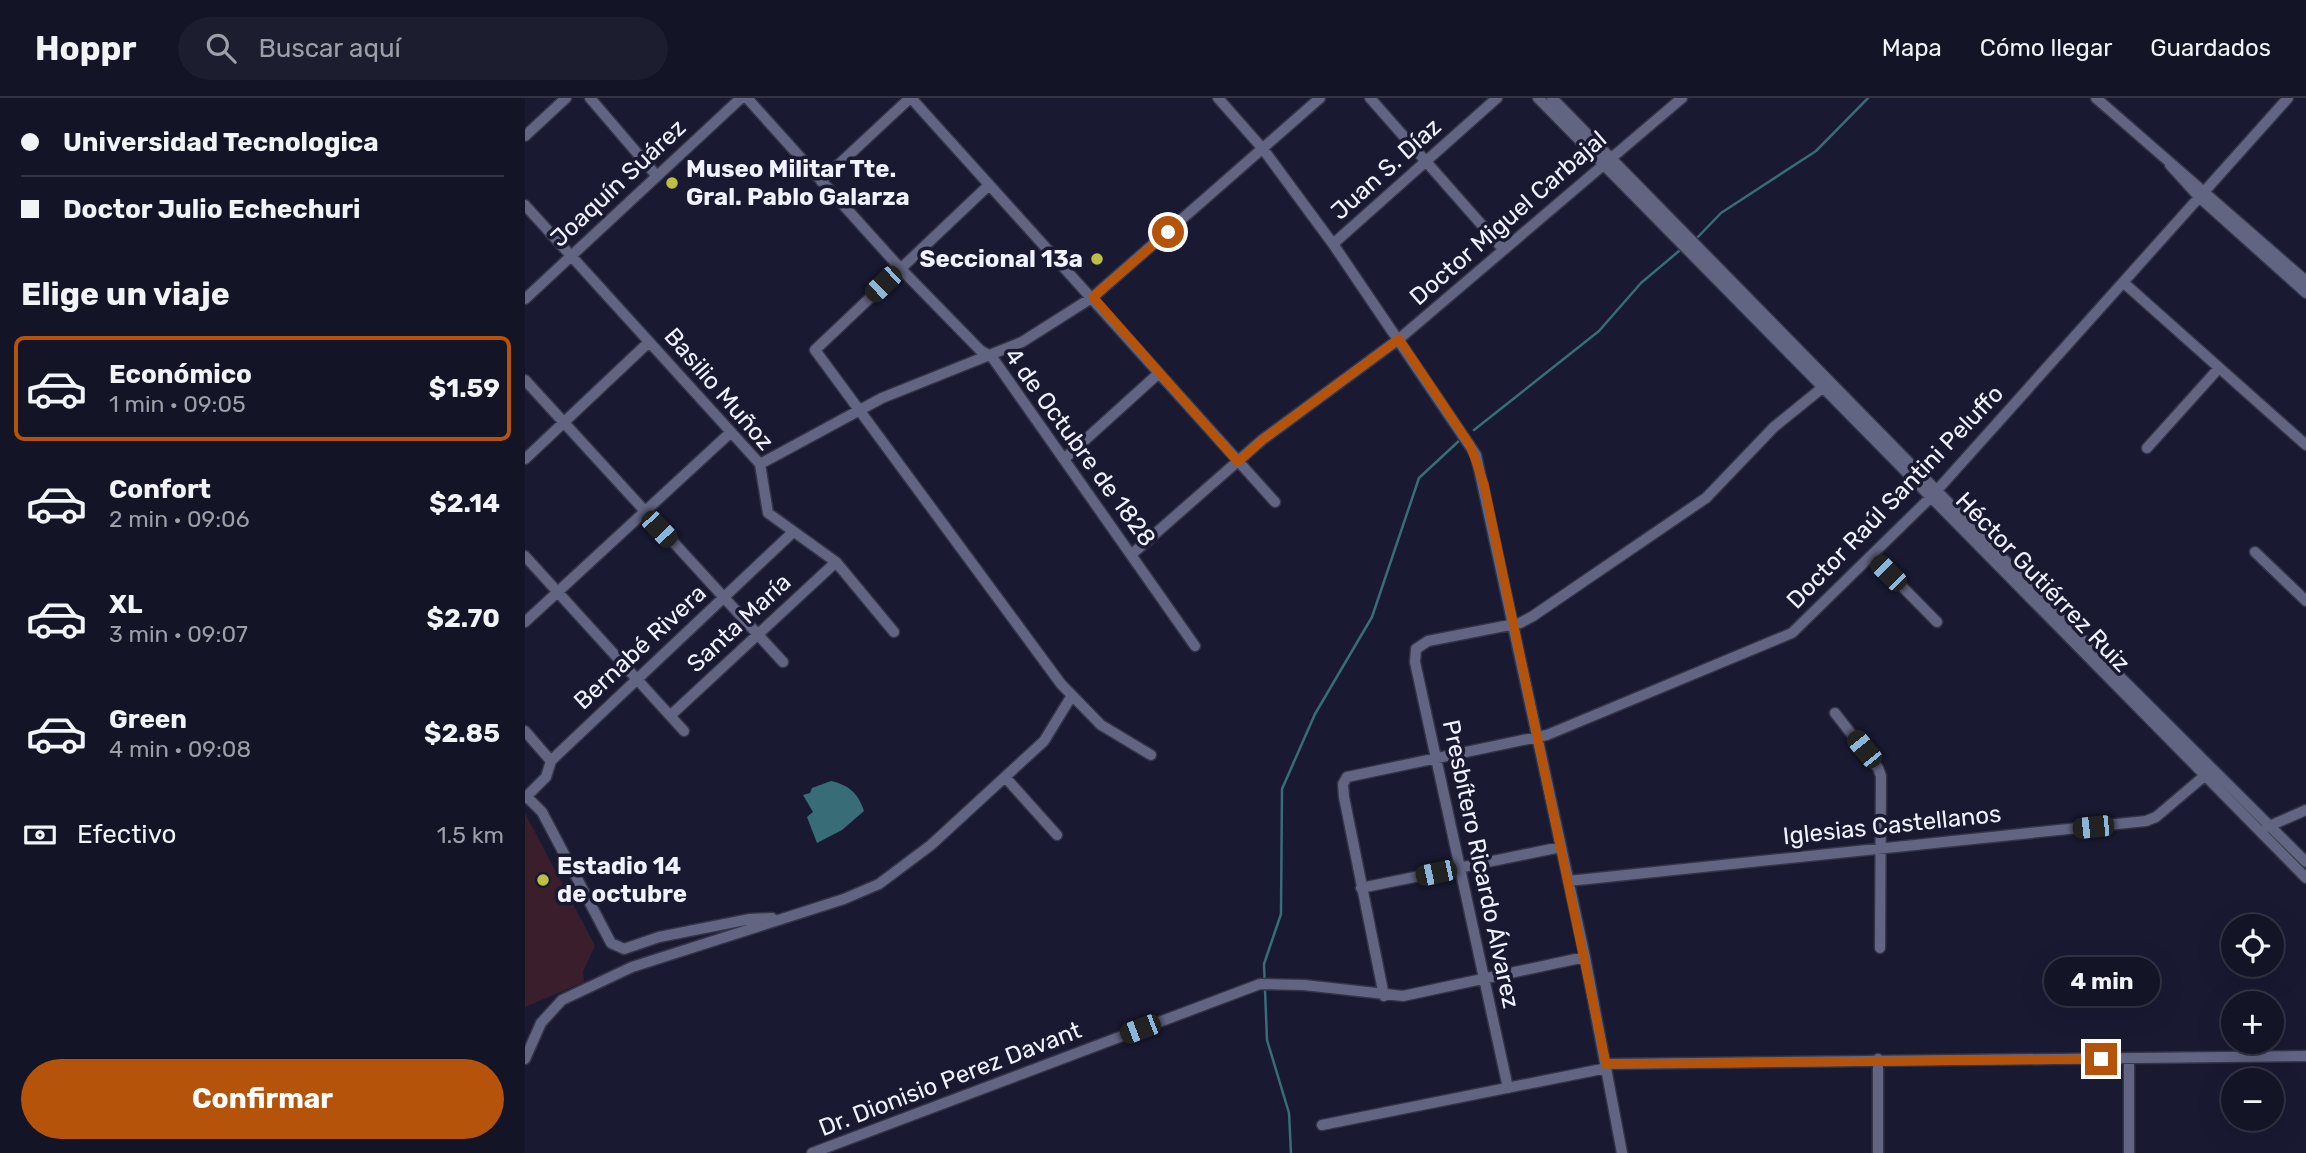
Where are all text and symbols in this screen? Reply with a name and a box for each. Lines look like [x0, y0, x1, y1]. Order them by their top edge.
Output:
search box [178, 17, 668, 80]
text: Hoppr [35, 29, 136, 68]
icon: search [202, 29, 240, 67]
text: Buscar aquí [258, 33, 401, 64]
text: Mapa [1882, 34, 1942, 62]
text: Cómo llegar [1980, 34, 2112, 62]
text: Guardados [2150, 34, 2271, 62]
street label: Juan S. Díaz [1325, 112, 1447, 226]
street label: Joaquín Suárez [545, 113, 691, 253]
street label: Doctor Miguel Carbajal [1404, 125, 1612, 311]
text: Universidad Tecnologica [63, 127, 379, 158]
place label: Museo Militar Tte. Gral. Pablo Galarza [686, 155, 910, 211]
marker: Museo Militar Tte. Gral. Pablo Galarza [664, 175, 680, 191]
text: Doctor Julio Echechuri [63, 194, 360, 225]
route start [1152, 216, 1184, 248]
place label: Seccional 13a [920, 245, 1083, 273]
marker: Seccional 13a [1089, 251, 1105, 267]
car [861, 262, 906, 306]
text: Elige un viaje [21, 275, 230, 313]
street label: Basilio Muñoz [658, 322, 780, 456]
street label: 4 de Octubre de 1828 [999, 342, 1161, 552]
icon: car [25, 357, 88, 420]
text: Económico [109, 359, 252, 390]
text: $1.59 [429, 373, 500, 404]
street label: Doctor Raúl Santini Peluffo [1781, 380, 2009, 614]
text: 1 min · 09:05 [109, 390, 246, 418]
icon: car [25, 472, 88, 535]
text: Confort [109, 474, 211, 505]
street label: Héctor Gutiérrez Ruiz [1950, 486, 2136, 678]
text: $2.14 [429, 488, 500, 519]
text: 2 min · 09:06 [109, 505, 250, 533]
car [637, 506, 682, 552]
car [1866, 551, 1911, 595]
street label: Santa María [681, 568, 797, 678]
street label: Bernabé Rivera [568, 579, 712, 715]
icon: car [25, 587, 88, 650]
text: XL [109, 589, 142, 620]
text: $2.70 [427, 603, 500, 634]
text: 3 min · 09:07 [109, 620, 248, 648]
icon: car [25, 702, 88, 765]
text: Green [109, 704, 187, 735]
street label: Presbítero Ricardo Álvarez [1437, 717, 1525, 1011]
text: $2.85 [424, 718, 500, 749]
car [1843, 726, 1886, 772]
text: 4 min · 09:08 [109, 735, 251, 763]
street label: Iglesias Castellanos [1781, 800, 2003, 850]
car [2072, 814, 2115, 840]
icon: cash [21, 816, 59, 854]
text: Efectivo [77, 819, 176, 850]
text: 1.5 km [437, 821, 504, 849]
place label: Estadio 14 de octubre [557, 852, 687, 908]
car [1414, 858, 1459, 888]
marker: Estadio 14 de octubre [535, 872, 551, 888]
map controls [2221, 914, 2284, 1131]
button: locate [2221, 914, 2284, 977]
callout: 4 min [2043, 958, 2159, 1006]
text: 4 min [2070, 967, 2134, 995]
button: + [2221, 991, 2284, 1054]
car [1117, 1012, 1164, 1046]
street label: Dr. Dionisio Perez Davant [815, 1016, 1085, 1142]
route end [2085, 1043, 2117, 1075]
button: Confirmar [21, 1059, 504, 1139]
button: − [2221, 1068, 2284, 1131]

